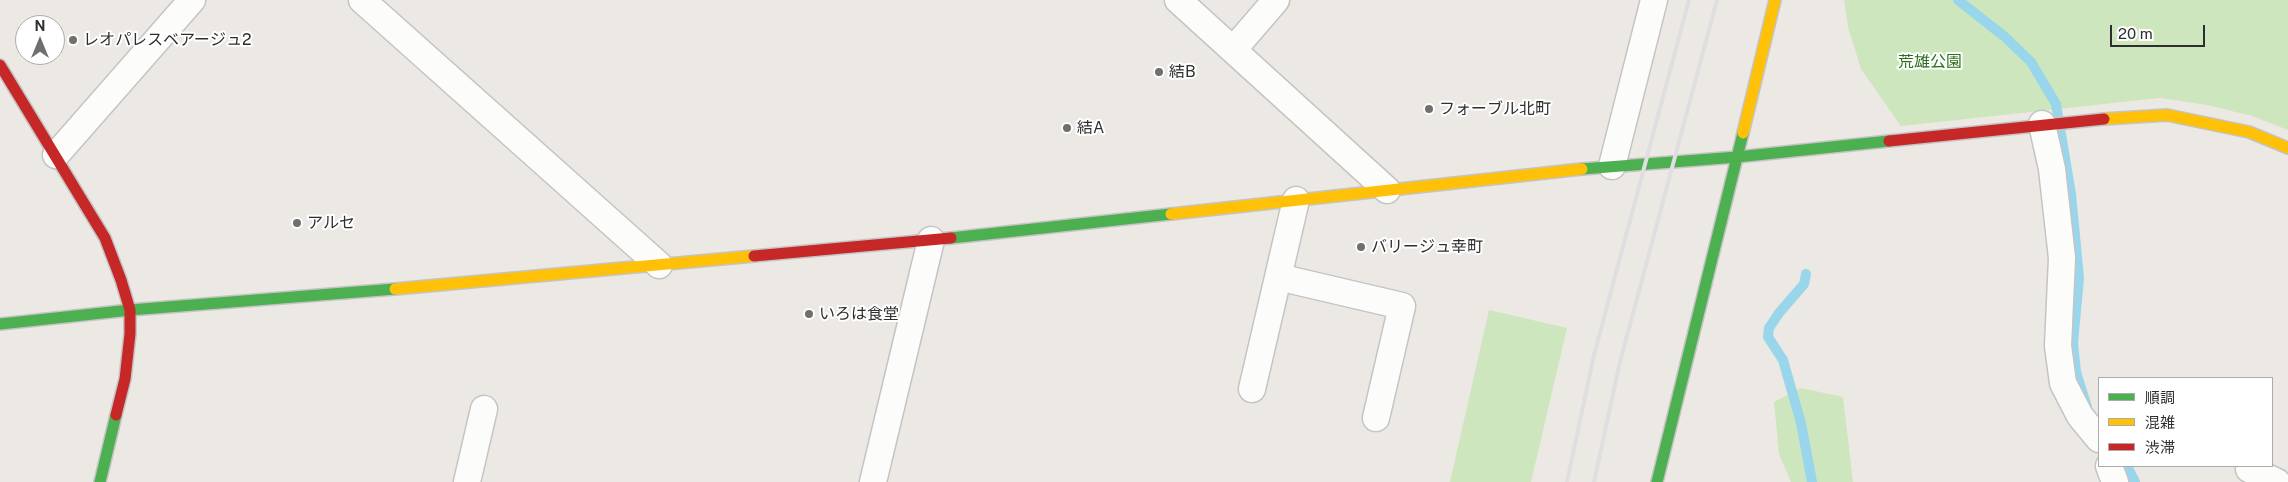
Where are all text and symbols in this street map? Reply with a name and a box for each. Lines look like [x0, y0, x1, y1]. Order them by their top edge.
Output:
north arrow [15, 15, 65, 65]
scale bar [2113, 15, 2208, 47]
text: N [35, 18, 45, 34]
text: 20 m [2118, 25, 2153, 42]
place label: レオパレスベアージュ2 [83, 30, 252, 50]
marker: レオパレスベアージュ2 [67, 34, 79, 46]
park label: 荒雄公園 [1898, 52, 1962, 72]
place label: 結B [1169, 62, 1196, 82]
marker: 結B [1153, 66, 1165, 78]
place label: フォーブル北町 [1439, 99, 1551, 119]
marker: フォーブル北町 [1423, 103, 1435, 115]
place label: 結A [1077, 118, 1104, 138]
marker: 結A [1061, 122, 1073, 134]
place label: アルセ [307, 213, 355, 233]
marker: アルセ [291, 217, 303, 229]
place label: バリージュ幸町 [1371, 237, 1483, 257]
marker: バリージュ幸町 [1355, 241, 1367, 253]
place label: いろは食堂 [819, 304, 899, 324]
marker: いろは食堂 [803, 308, 815, 320]
legend [2098, 377, 2273, 467]
text: 順調 [2145, 389, 2175, 406]
text: 混雑 [2145, 414, 2175, 431]
text: 渋滞 [2145, 439, 2175, 456]

